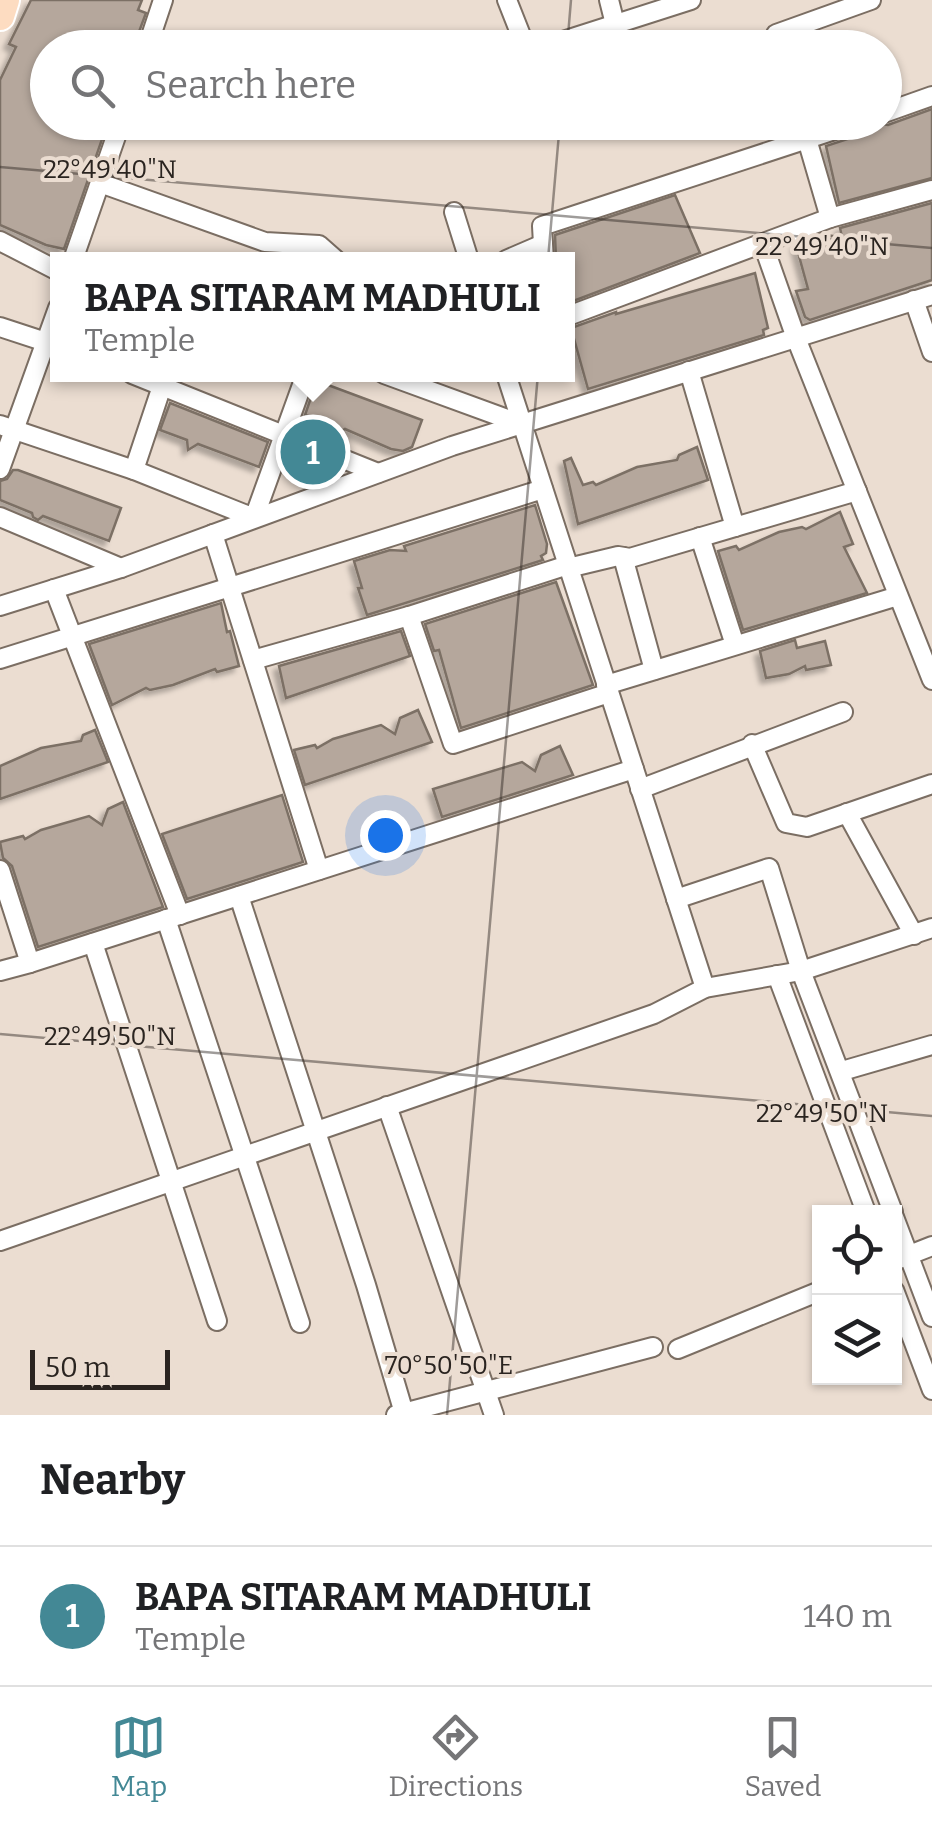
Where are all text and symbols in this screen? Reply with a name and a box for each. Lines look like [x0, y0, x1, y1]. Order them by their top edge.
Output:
search box [30, 30, 902, 140]
icon: search [65, 58, 120, 113]
text: Search here [145, 62, 356, 108]
text: 22°49'40"N [43, 155, 177, 185]
text: 22°49'40"N [755, 232, 889, 262]
popup [50, 252, 575, 382]
text: BAPA SITARAM MADHULI [84, 275, 541, 321]
text: Temple [84, 321, 195, 359]
pin: 1 [280, 414, 346, 490]
your location [360, 810, 411, 861]
text: 22°49'50"N [44, 1022, 176, 1052]
text: 22°49'50"N [756, 1099, 888, 1129]
map controls [812, 1205, 902, 1385]
button: locate [812, 1205, 902, 1295]
button: layers [812, 1295, 902, 1385]
scale bar [30, 1345, 170, 1390]
text: 50 m [45, 1351, 110, 1384]
text: 70°50'50"E [385, 1351, 513, 1381]
text: Nearby [40, 1455, 185, 1505]
text: BAPA SITARAM MADHULI [135, 1574, 592, 1620]
text: 1 [66, 1597, 79, 1635]
text: 140 m [803, 1597, 892, 1635]
text: Temple [135, 1620, 246, 1658]
tab: Map [111, 1710, 167, 1803]
tab: Directions [388, 1710, 523, 1803]
tab: Saved [744, 1710, 821, 1803]

